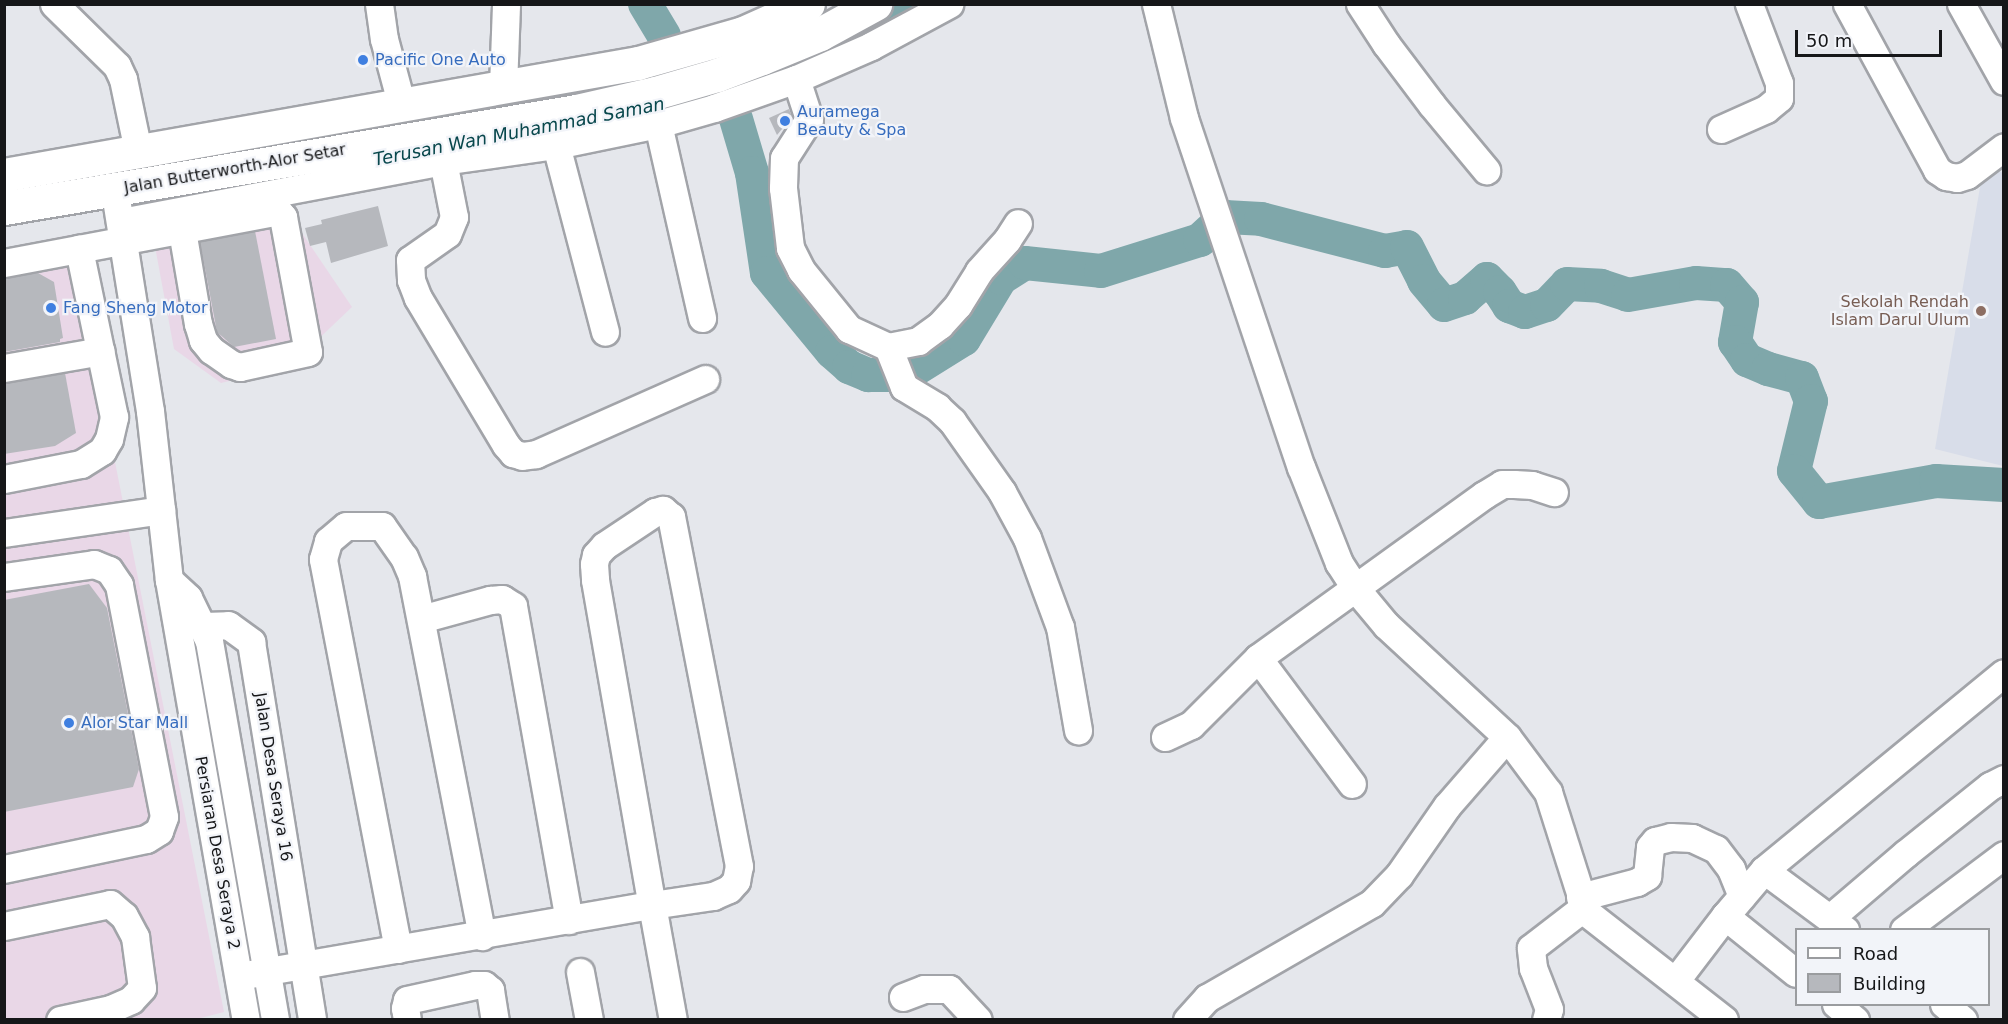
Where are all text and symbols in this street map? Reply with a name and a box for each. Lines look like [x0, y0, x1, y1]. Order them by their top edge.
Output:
scale bar [1798, 18, 1945, 56]
text: 50 m [1806, 30, 1852, 51]
place label: Pacific One Auto [375, 50, 506, 70]
marker: Pacific One Auto [356, 53, 370, 67]
water label: Terusan Wan Muhammad Saman [372, 93, 666, 171]
place label: Auramega Beauty & Spa [797, 102, 906, 140]
marker: Auramega Beauty & Spa [778, 114, 792, 128]
street label: Jalan Butterworth-Alor Setar [123, 140, 347, 198]
place label: Sekolah Rendah Islam Darul Ulum [1831, 292, 1969, 330]
place label: Fang Sheng Motor [63, 298, 208, 318]
marker: Fang Sheng Motor [44, 301, 58, 315]
marker: Sekolah Rendah Islam Darul Ulum [1974, 304, 1988, 318]
street label: Jalan Desa Seraya 16 [250, 691, 296, 863]
place label: Alor Star Mall [81, 713, 188, 733]
marker: Alor Star Mall [62, 716, 76, 730]
street label: Persiaran Desa Seraya 2 [191, 755, 243, 951]
legend [1795, 928, 1990, 1006]
text: Road [1853, 943, 1898, 964]
text: Building [1853, 973, 1926, 994]

